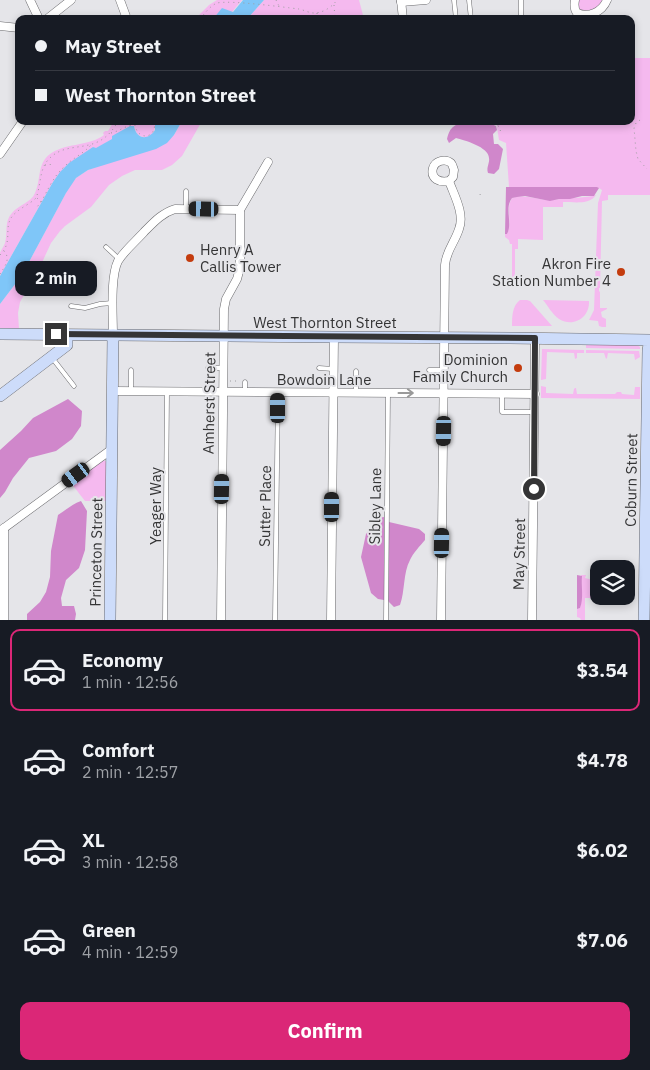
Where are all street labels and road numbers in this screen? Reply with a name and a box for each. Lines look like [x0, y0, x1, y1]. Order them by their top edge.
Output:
street label: West Thornton Street [253, 313, 397, 332]
street label: Amherst Street [199, 352, 219, 454]
street label: Bowdoin Lane [277, 370, 371, 389]
street label: Coburn Street [621, 433, 641, 527]
street label: Sutter Place [255, 465, 275, 547]
street label: Yeager Way [146, 466, 165, 545]
street label: Sibley Lane [365, 467, 385, 545]
street label: Princeton Street [86, 497, 106, 607]
street label: May Street [509, 518, 529, 590]

